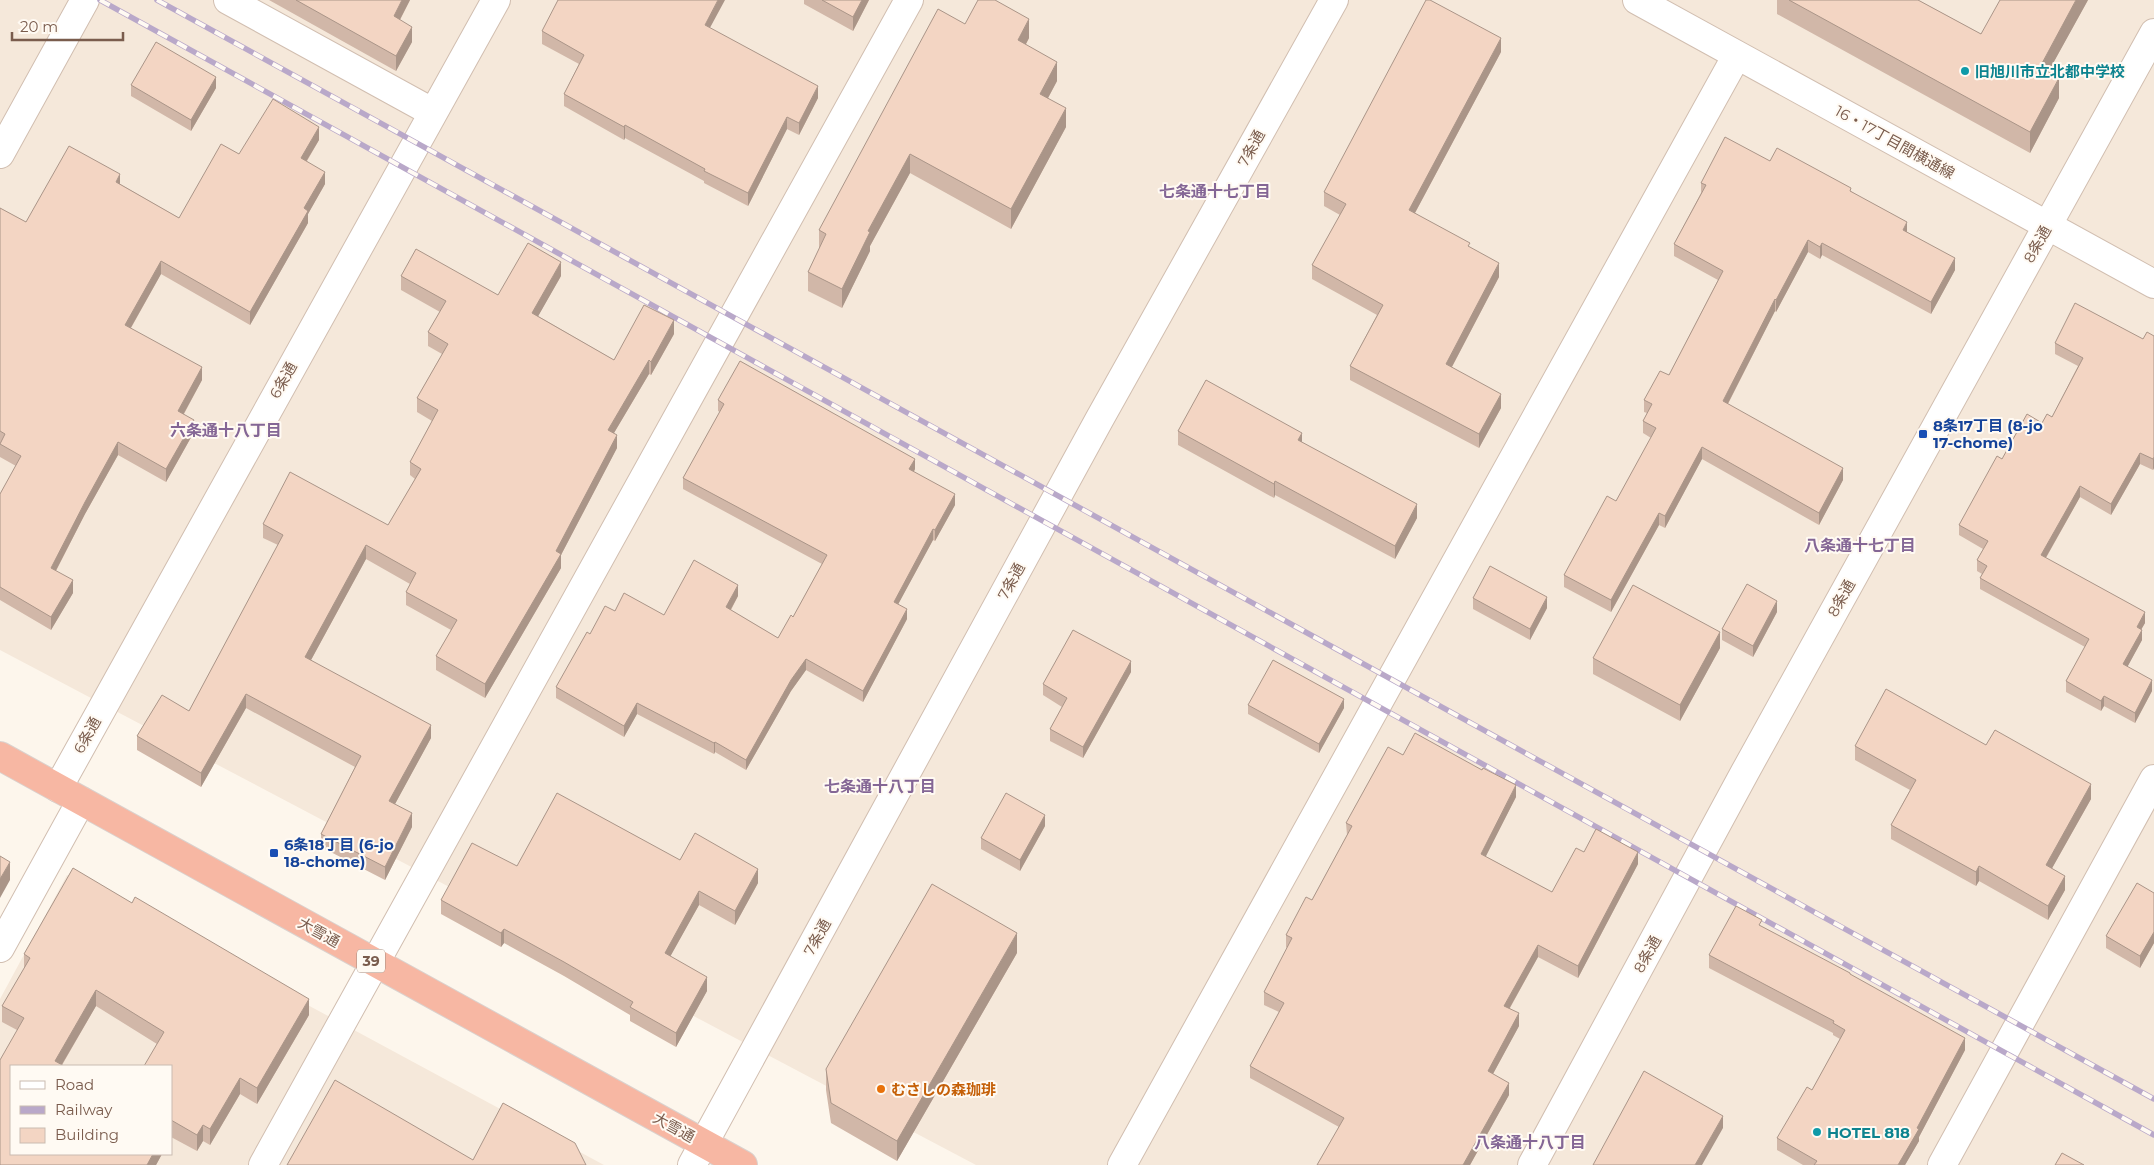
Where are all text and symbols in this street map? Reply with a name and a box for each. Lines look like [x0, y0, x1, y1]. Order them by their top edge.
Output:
scale bar [12, 10, 124, 42]
text: 20 m [20, 17, 58, 36]
place label: 旧旭川市立北都中学校 [1975, 62, 2125, 81]
marker: 旧旭川市立北都中学校 [1959, 65, 1971, 77]
street label: 16・17丁目間横通線 [1832, 101, 1958, 183]
street label: 7条通 [1233, 126, 1269, 170]
district label: 七条通十七丁目 [1159, 182, 1271, 201]
street label: 8条通 [2019, 222, 2055, 266]
street label: 6条通 [265, 358, 301, 402]
place label: 8条17丁目 (8-jo 17-chome) [1933, 416, 2043, 452]
district label: 六条通十八丁目 [170, 421, 282, 440]
marker: 8条17丁目 (8-jo 17-chome) [1917, 428, 1929, 440]
district label: 八条通十七丁目 [1804, 536, 1916, 555]
street label: 7条通 [993, 559, 1029, 603]
street label: 8条通 [1823, 576, 1859, 620]
street label: 6条通 [69, 713, 105, 757]
district label: 七条通十八丁目 [824, 777, 936, 796]
place label: 6条18丁目 (6-jo 18-chome) [284, 835, 394, 871]
marker: 6条18丁目 (6-jo 18-chome) [268, 847, 280, 859]
street label: 大雪通 [295, 913, 343, 951]
street label: 7条通 [799, 915, 835, 959]
street label: 8条通 [1629, 932, 1665, 976]
road number: 39 [357, 949, 385, 972]
legend [10, 1065, 172, 1155]
text: Road [55, 1075, 94, 1094]
place label: むさしの森珈琲 [891, 1080, 996, 1099]
marker: むさしの森珈琲 [875, 1083, 887, 1095]
text: Railway [55, 1100, 113, 1119]
street label: 大雪通 [650, 1108, 698, 1146]
place label: HOTEL 818 [1827, 1123, 1910, 1142]
text: Building [55, 1125, 119, 1144]
marker: HOTEL 818 [1811, 1126, 1823, 1138]
district label: 八条通十八丁目 [1474, 1133, 1586, 1152]

